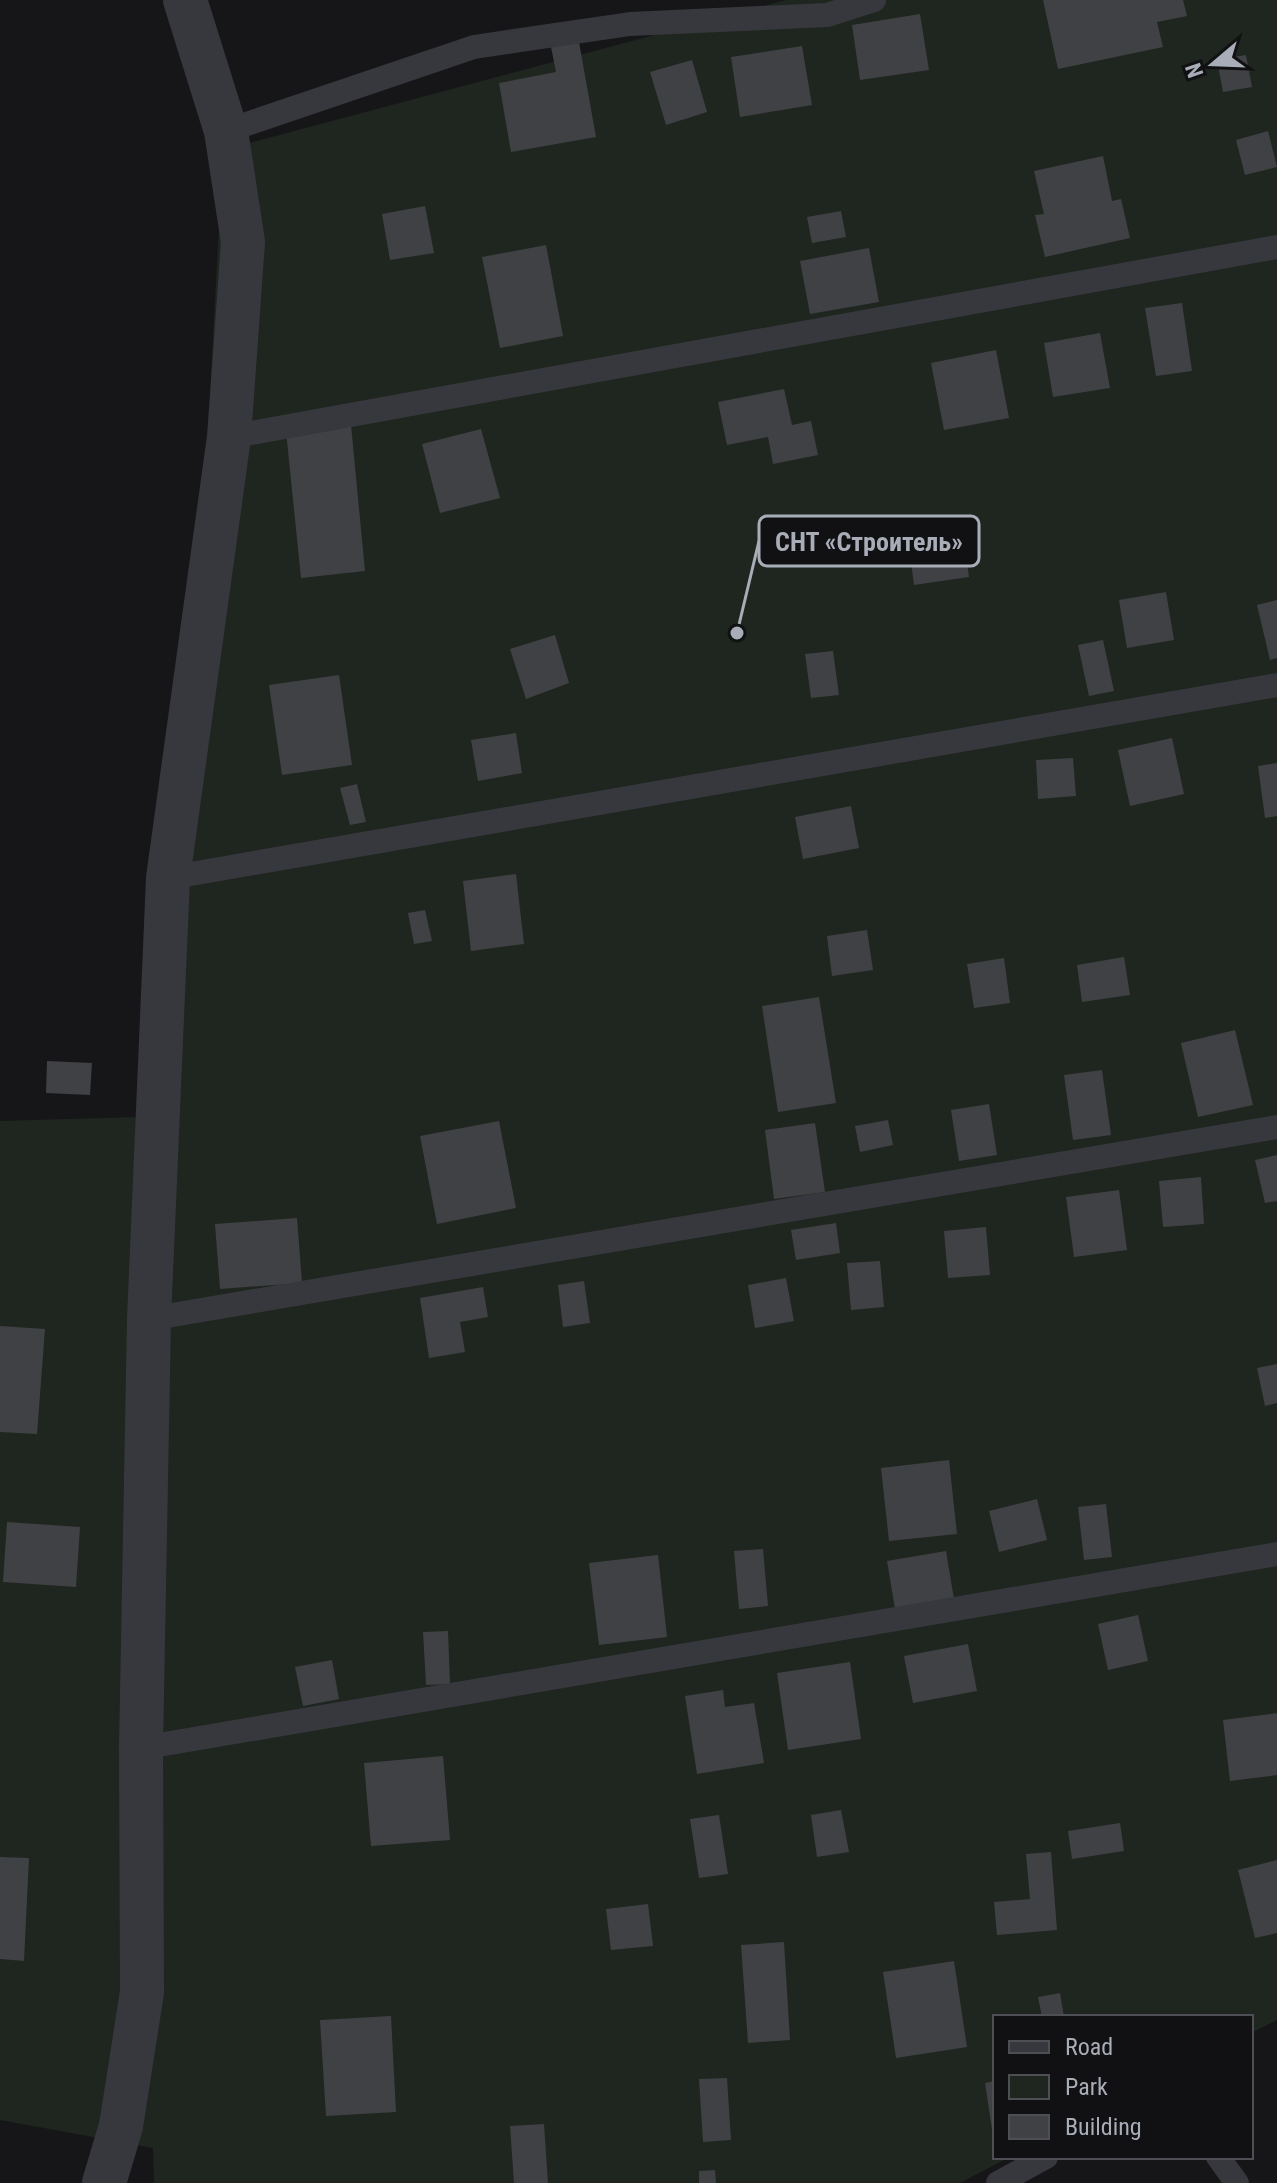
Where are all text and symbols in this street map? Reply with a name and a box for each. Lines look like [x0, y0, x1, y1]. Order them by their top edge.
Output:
north arrow [1173, 24, 1253, 104]
text: N [1181, 60, 1209, 81]
callout: СНТ «Строитель» [759, 516, 979, 566]
text: СНТ «Строитель» [775, 527, 963, 557]
legend [993, 2015, 1253, 2159]
text: Road [1065, 2033, 1113, 2061]
text: Park [1065, 2073, 1108, 2101]
text: Building [1065, 2113, 1142, 2141]

